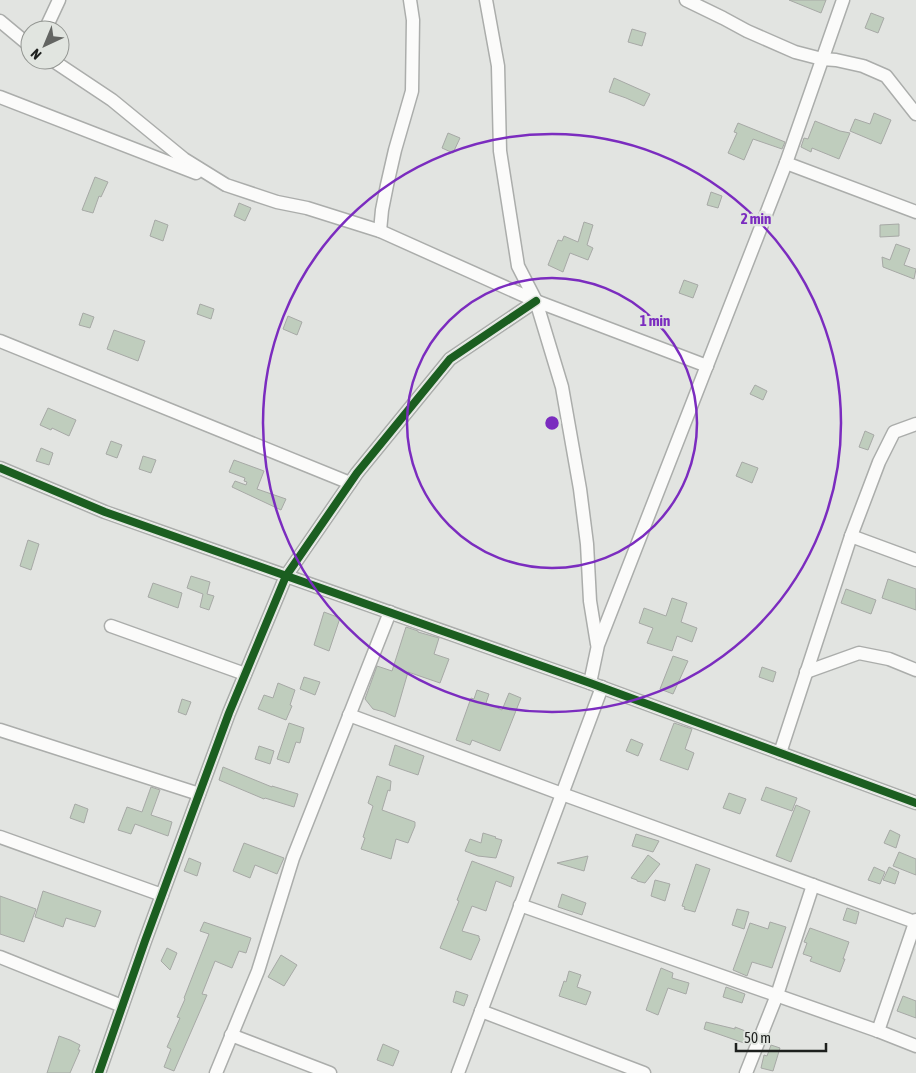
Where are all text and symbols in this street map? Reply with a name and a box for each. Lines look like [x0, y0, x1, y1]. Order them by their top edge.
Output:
north arrow [20, 20, 70, 70]
text: N [27, 46, 44, 63]
text: 2 min [741, 210, 771, 227]
text: 1 min [640, 312, 670, 329]
centre of rings [543, 414, 561, 432]
scale bar [736, 1020, 826, 1052]
text: 50 m [744, 1029, 771, 1046]

